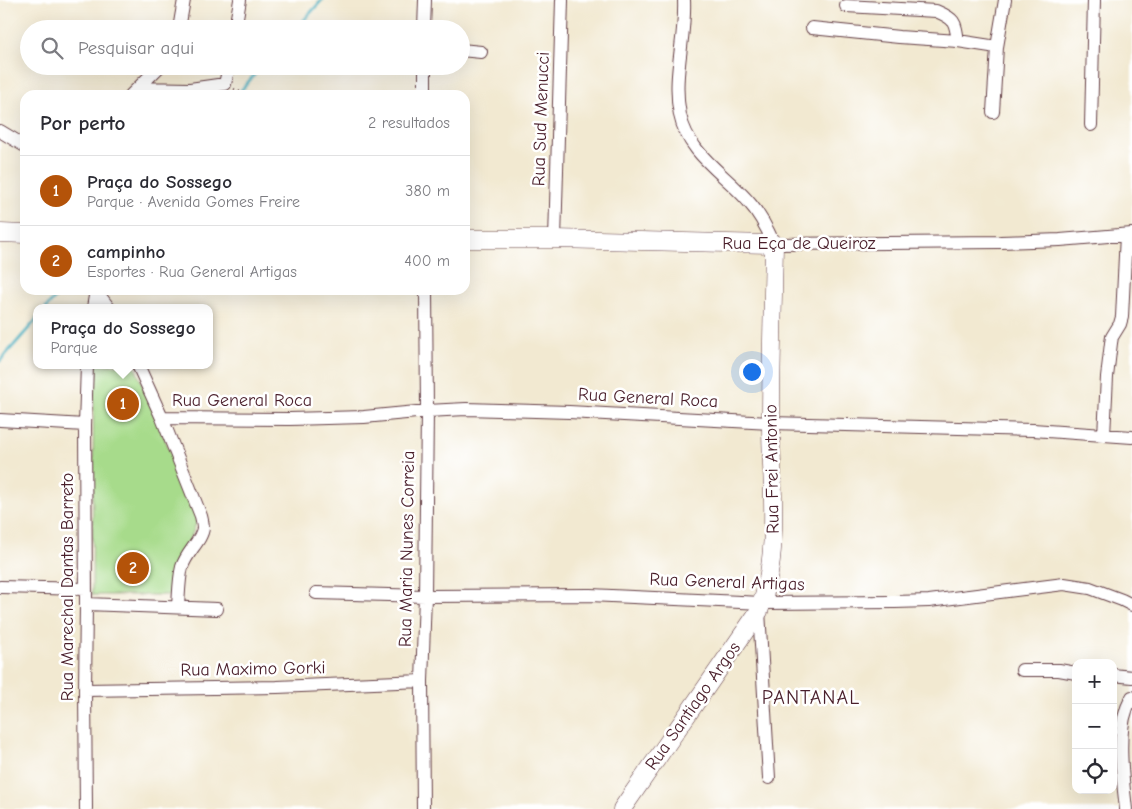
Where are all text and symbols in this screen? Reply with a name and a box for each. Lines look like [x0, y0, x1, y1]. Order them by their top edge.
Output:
search box [20, 20, 470, 75]
icon: search [38, 34, 66, 62]
text: Pesquisar aqui [78, 37, 194, 59]
street label: Rua Sud Menucci [528, 51, 554, 187]
text: Por perto [40, 111, 125, 135]
text: 2 resultados [368, 114, 450, 132]
text: Praça do Sossego [87, 171, 232, 193]
text: 1 [53, 182, 59, 200]
text: 380 m [405, 182, 450, 200]
text: Parque · Avenida Gomes Freire [87, 193, 300, 211]
street label: Rua Eça de Queiroz [722, 233, 876, 254]
text: campinho [87, 241, 165, 263]
text: 2 [52, 252, 60, 270]
text: 400 m [404, 252, 450, 270]
text: Esportes · Rua General Artigas [87, 263, 297, 281]
popup [33, 304, 213, 369]
text: Praça do Sossego [50, 317, 196, 339]
text: Parque [50, 339, 98, 357]
your location [739, 359, 765, 385]
street label: Rua General Roca [577, 384, 719, 412]
pin: 1 [107, 385, 139, 423]
street label: Rua General Roca [172, 390, 312, 411]
street label: Rua Frei Antonio [760, 404, 784, 534]
street label: Rua Maria Nunes Correia [395, 451, 419, 647]
street label: Rua Marechal Dantas Barreto [57, 473, 78, 701]
pin: 2 [117, 549, 149, 587]
street label: Rua General Artigas [649, 569, 805, 595]
street label: Rua Santiago Argos [641, 638, 745, 774]
street label: Rua Maximo Gorki [180, 657, 326, 681]
map controls [1072, 659, 1117, 794]
button: + [1072, 659, 1117, 704]
district label: PANTANAL [762, 686, 860, 709]
button: − [1072, 704, 1117, 749]
button: locate [1072, 749, 1117, 794]

